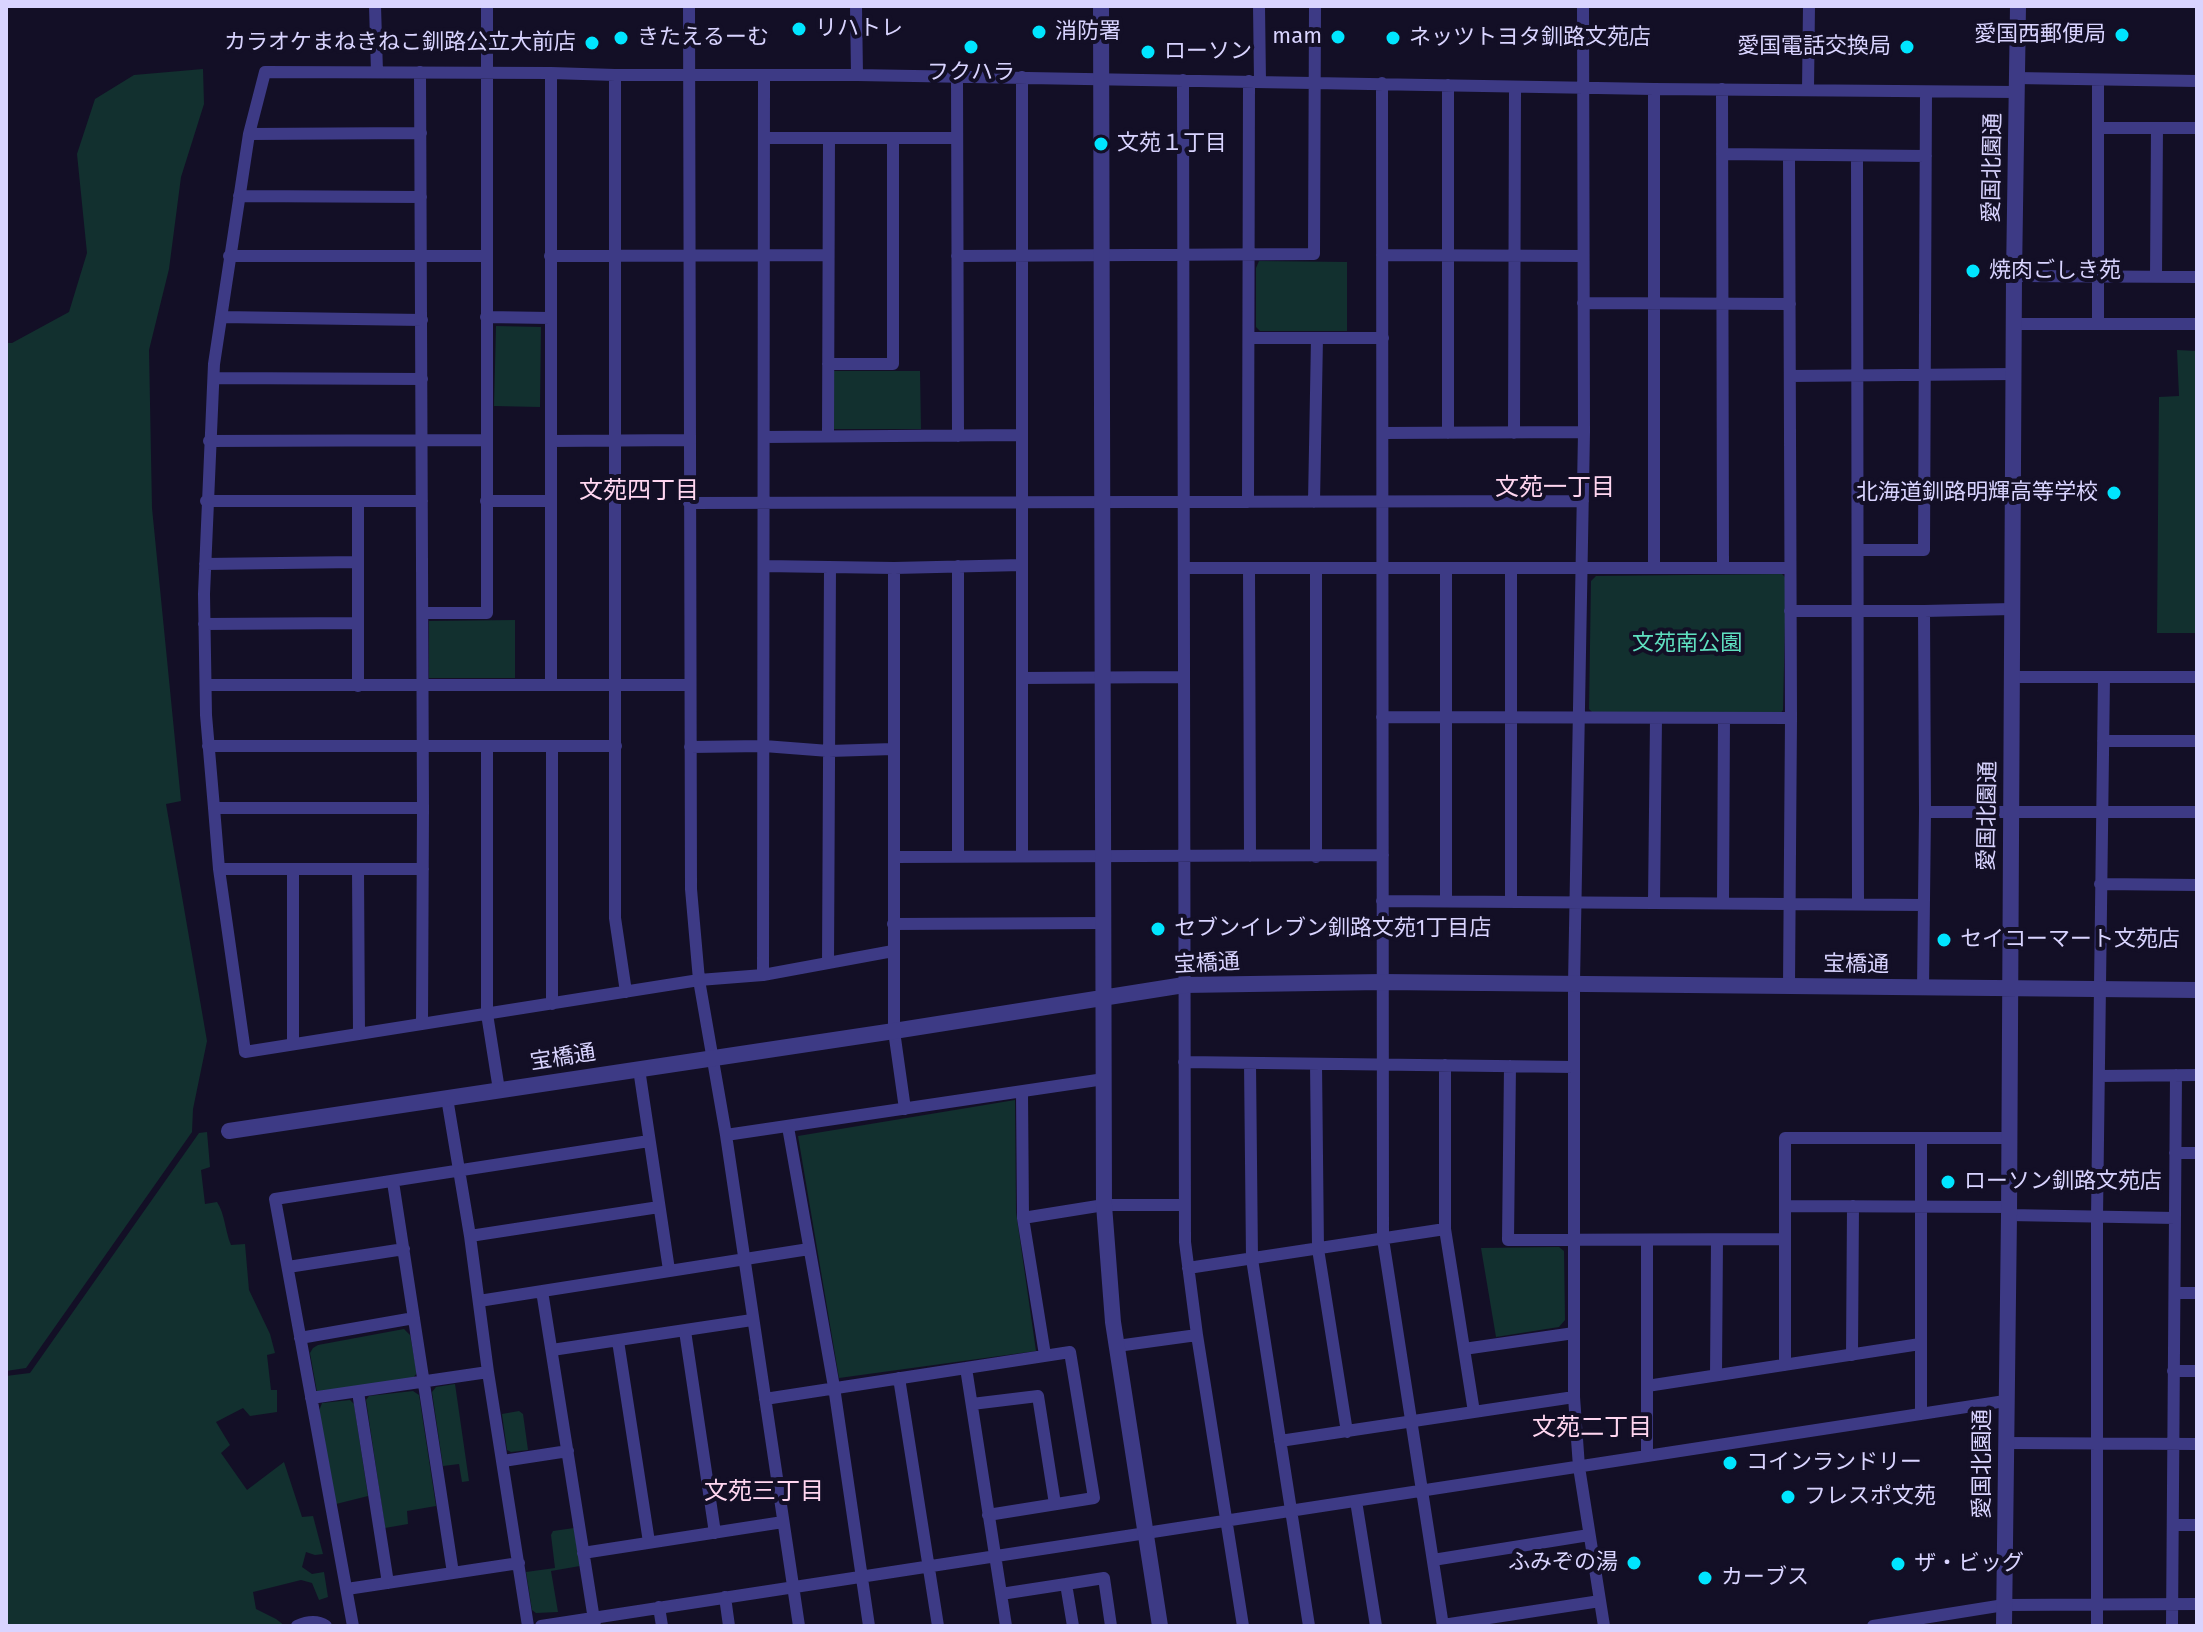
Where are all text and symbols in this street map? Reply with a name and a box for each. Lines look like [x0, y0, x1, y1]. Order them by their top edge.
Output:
place label: リハトレ [815, 16, 903, 42]
place label: 消防署 [1055, 19, 1121, 45]
marker: リハトレ [790, 20, 808, 38]
place label: 愛国西郵便局 [1974, 22, 2106, 48]
marker: 消防署 [1030, 23, 1048, 41]
place label: mam [1272, 24, 1322, 50]
place label: きたえるーむ [637, 25, 769, 51]
place label: ネッツトヨタ釧路文苑店 [1409, 25, 1651, 51]
marker: 愛国西郵便局 [2113, 26, 2131, 44]
marker: mam [1329, 28, 1347, 46]
marker: きたえるーむ [612, 29, 630, 47]
marker: ネッツトヨタ釧路文苑店 [1384, 29, 1402, 47]
place label: カラオケまねきねこ釧路公立大前店 [224, 30, 576, 56]
marker: カラオケまねきねこ釧路公立大前店 [583, 34, 601, 52]
place label: 愛国電話交換局 [1737, 34, 1891, 60]
marker: フクハラ [962, 38, 980, 56]
marker: 愛国電話交換局 [1898, 38, 1916, 56]
place label: ローソン [1164, 39, 1252, 65]
marker: ローソン [1139, 43, 1157, 61]
place label: フクハラ [927, 60, 1015, 86]
street label: 愛国北園通 [1979, 113, 2007, 223]
place label: 文苑１丁目 [1117, 131, 1227, 157]
marker: 文苑１丁目 [1092, 135, 1110, 153]
place label: 焼肉ごしき苑 [1989, 258, 2121, 284]
marker: 焼肉ごしき苑 [1964, 262, 1982, 280]
district label: 文苑一丁目 [1495, 474, 1615, 502]
district label: 文苑四丁目 [579, 477, 699, 505]
place label: 北海道釧路明輝高等学校 [1856, 480, 2098, 506]
marker: 北海道釧路明輝高等学校 [2105, 484, 2123, 502]
park label: 文苑南公園 [1632, 631, 1742, 657]
street label: 愛国北園通 [1974, 761, 2002, 871]
place label: セブンイレブン釧路文苑1丁目店 [1174, 916, 1492, 942]
marker: セブンイレブン釧路文苑1丁目店 [1149, 920, 1167, 938]
place label: セイコーマート文苑店 [1960, 927, 2180, 953]
marker: セイコーマート文苑店 [1935, 931, 1953, 949]
street label: 宝橋通 [1173, 949, 1241, 979]
street label: 宝橋通 [1823, 951, 1889, 979]
street label: 宝橋通 [528, 1040, 598, 1076]
place label: ローソン釧路文苑店 [1964, 1169, 2162, 1195]
marker: ローソン釧路文苑店 [1939, 1173, 1957, 1191]
street label: 愛国北園通 [1970, 1409, 1996, 1519]
district label: 文苑二丁目 [1532, 1414, 1652, 1442]
place label: コインランドリー [1746, 1450, 1922, 1476]
marker: コインランドリー [1721, 1454, 1739, 1472]
district label: 文苑三丁目 [704, 1478, 824, 1506]
place label: フレスポ文苑 [1804, 1484, 1936, 1510]
marker: フレスポ文苑 [1779, 1488, 1797, 1506]
place label: ふみぞの湯 [1508, 1550, 1618, 1576]
place label: ザ・ビッグ [1914, 1551, 2024, 1577]
marker: ふみぞの湯 [1625, 1554, 1643, 1572]
marker: ザ・ビッグ [1889, 1555, 1907, 1573]
place label: カーブス [1721, 1565, 1809, 1591]
marker: カーブス [1696, 1569, 1714, 1587]

